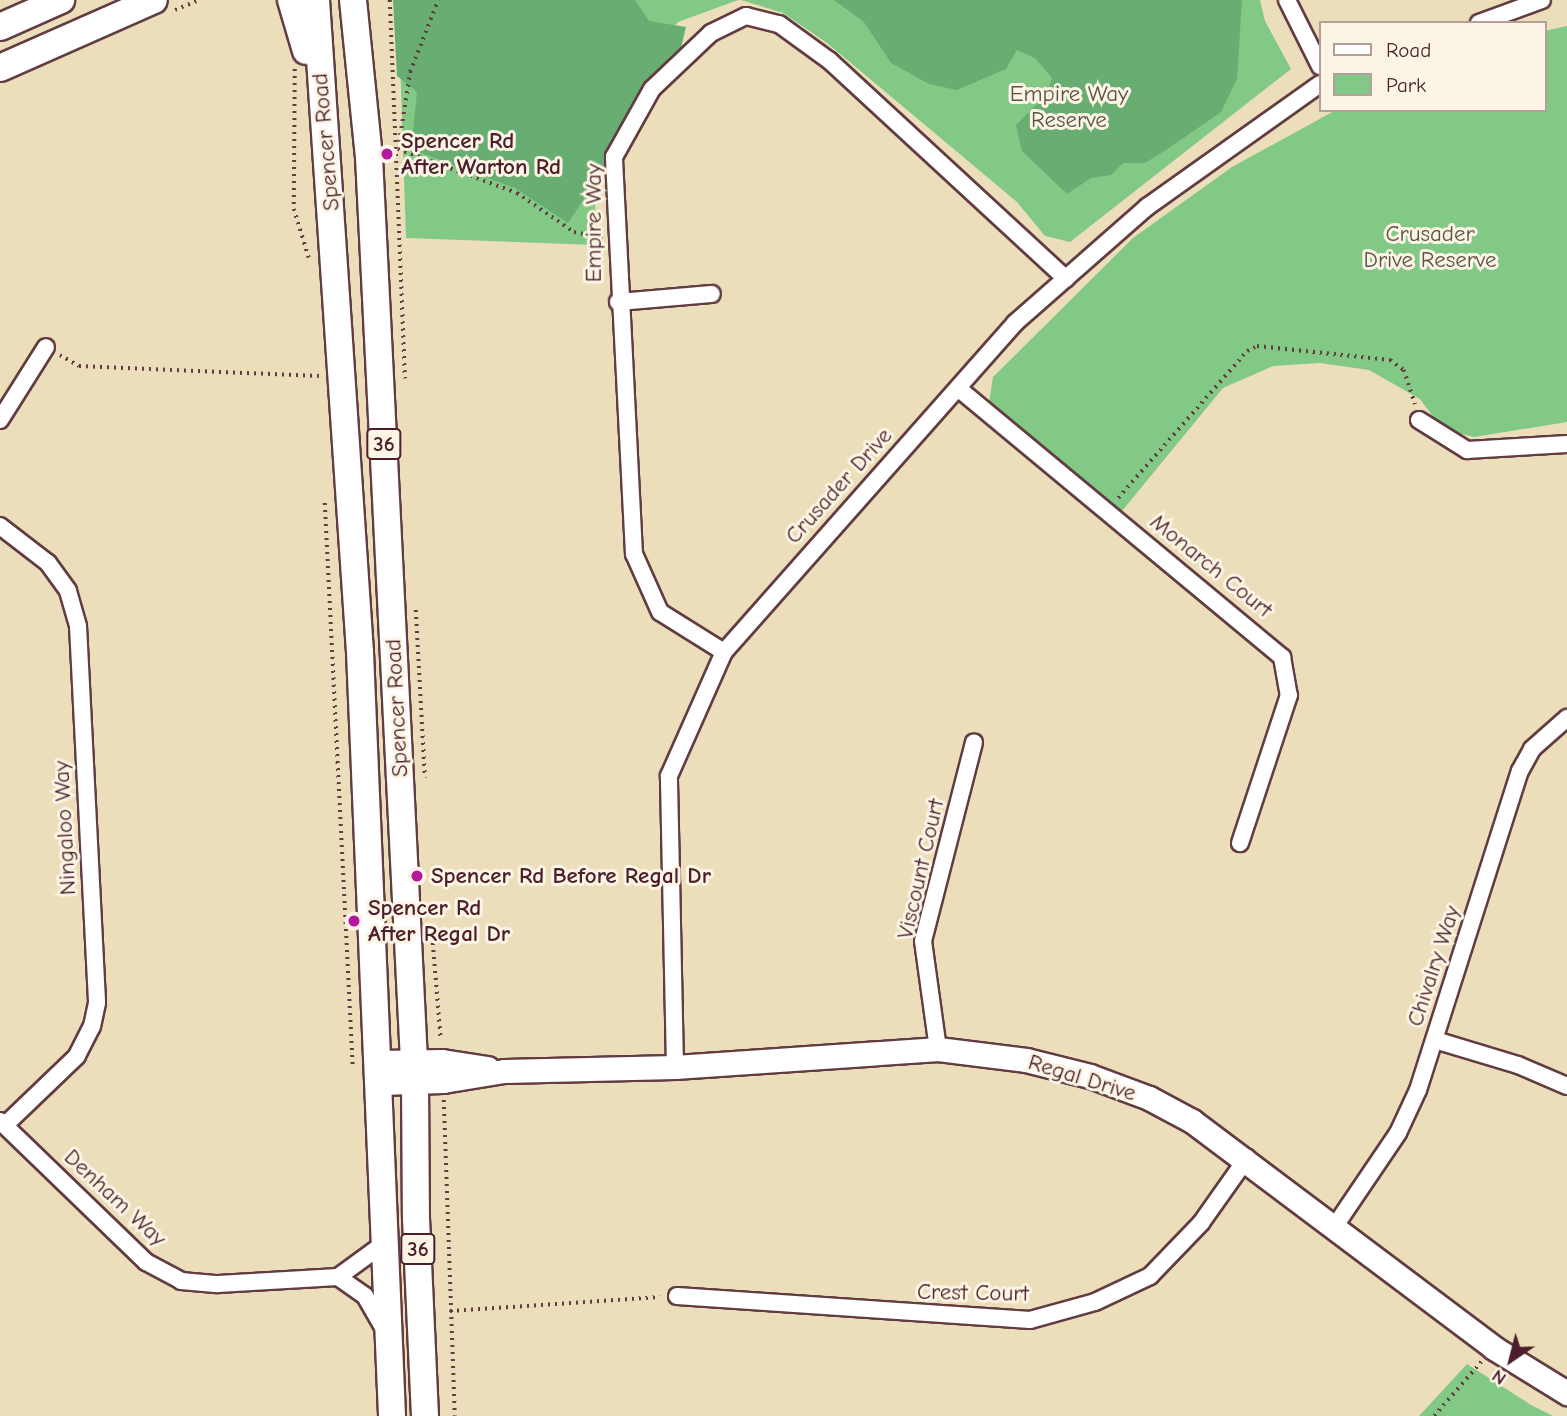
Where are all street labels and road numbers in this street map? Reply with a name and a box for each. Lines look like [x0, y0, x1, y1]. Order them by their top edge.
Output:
street label: Spencer Road [306, 72, 346, 212]
street label: Empire Way [580, 164, 608, 282]
street label: Crusader Drive [780, 422, 898, 550]
road number: 36 [365, 426, 403, 462]
street label: Monarch Court [1144, 508, 1278, 624]
street label: Spencer Road [380, 638, 414, 778]
street label: Ningaloo Way [48, 760, 82, 896]
street label: Viscount Court [891, 796, 951, 942]
street label: Chivalry Way [1402, 902, 1466, 1030]
street label: Regal Drive [1025, 1049, 1139, 1107]
street label: Denham Way [58, 1144, 172, 1252]
road number: 36 [399, 1232, 437, 1266]
street label: Crest Court [917, 1278, 1029, 1308]

